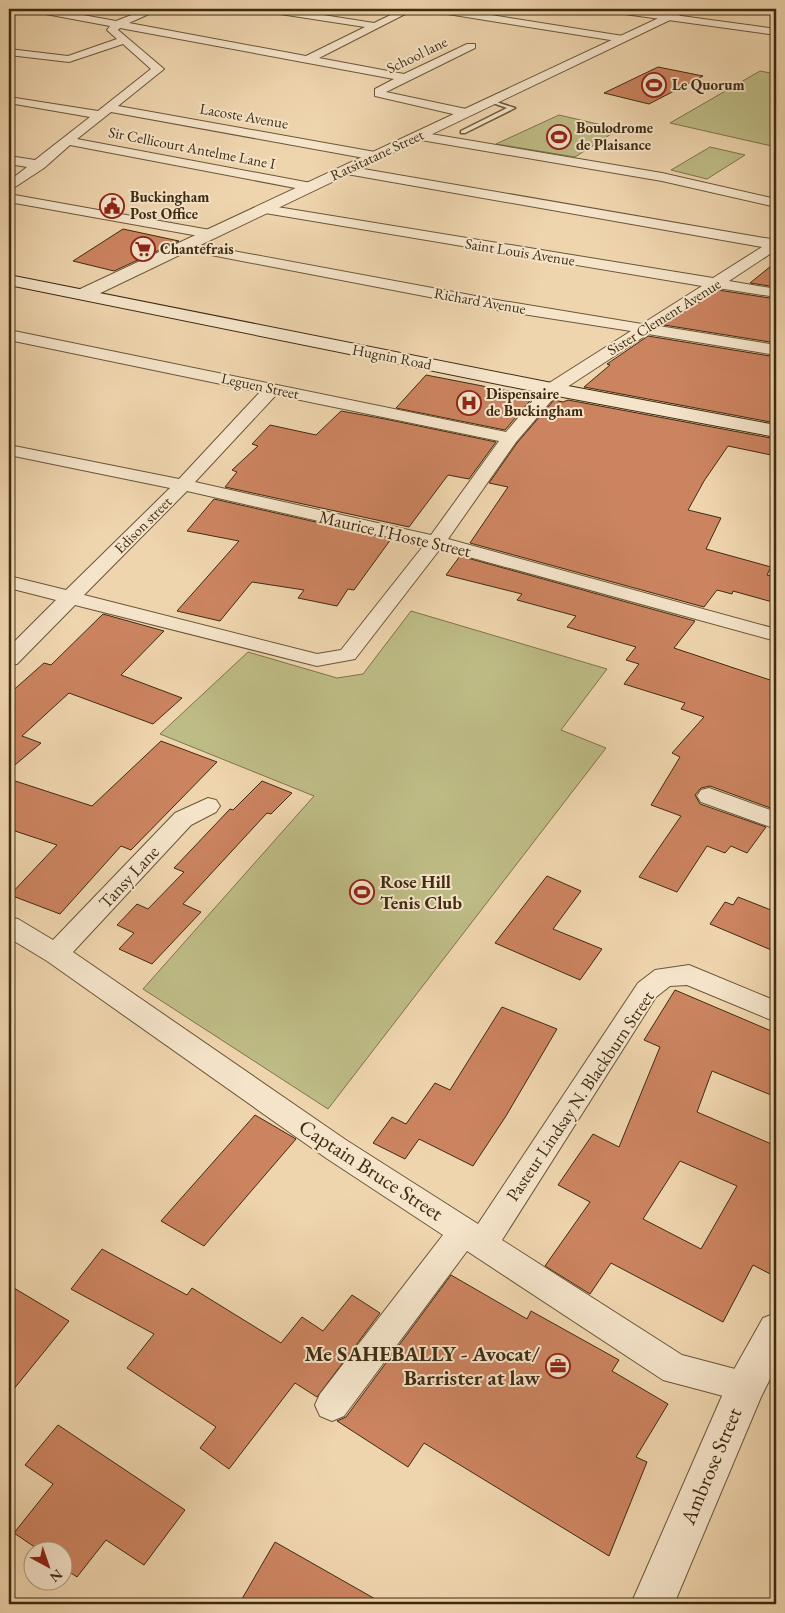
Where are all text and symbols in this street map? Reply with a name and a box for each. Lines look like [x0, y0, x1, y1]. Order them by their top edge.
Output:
street label: School lane [383, 32, 450, 77]
sports icon: Le Quorum [641, 72, 667, 98]
place label: Le Quorum [672, 75, 745, 94]
street label: Lacoste Avenue [198, 98, 290, 133]
place label: Boulodrome de Plaisance [576, 118, 653, 154]
street label: Sir Cellicourt Antelme Lane I [107, 122, 277, 173]
street label: Ratsitatane Street [327, 124, 427, 185]
sports icon: Boulodrome de Plaisance [546, 124, 572, 150]
place label: Buckingham Post Office [130, 187, 209, 223]
public building icon: Buckingham Post Office [99, 193, 125, 219]
street label: Saint Louis Avenue [464, 233, 576, 270]
supermarket icon: Chantefrais [130, 236, 156, 262]
place label: Chantefrais [160, 239, 234, 258]
street label: Sister Clement Avenue [603, 274, 724, 359]
street label: Richard Avenue [433, 283, 528, 318]
street label: Hugnin Road [351, 340, 434, 374]
street label: Leguen Street [220, 368, 301, 403]
place label: Dispensaire de Buckingham [486, 384, 583, 420]
hospital icon: Dispensaire de Buckingham [456, 390, 482, 416]
street label: Edison street [110, 492, 176, 557]
street label: Maurice I'Hoste Street [317, 505, 474, 562]
street label: Tansy Lane [94, 840, 164, 913]
place label: Rose Hill Tenis Club [380, 870, 462, 914]
sports icon: Rose Hill Tenis Club [349, 879, 375, 905]
street label: Pasteur Lindsay N. Blackburn Street [500, 986, 659, 1205]
street label: Captain Bruce Street [294, 1113, 449, 1227]
place label: Me SAHEBALLY - Avocat/ Barrister at law [305, 1340, 540, 1391]
office icon: Me SAHEBALLY - Avocat/ Barrister at law [545, 1353, 571, 1379]
street label: Ambrose Street [673, 1403, 747, 1529]
north arrow [22, 1540, 72, 1590]
text: N [46, 1565, 66, 1587]

